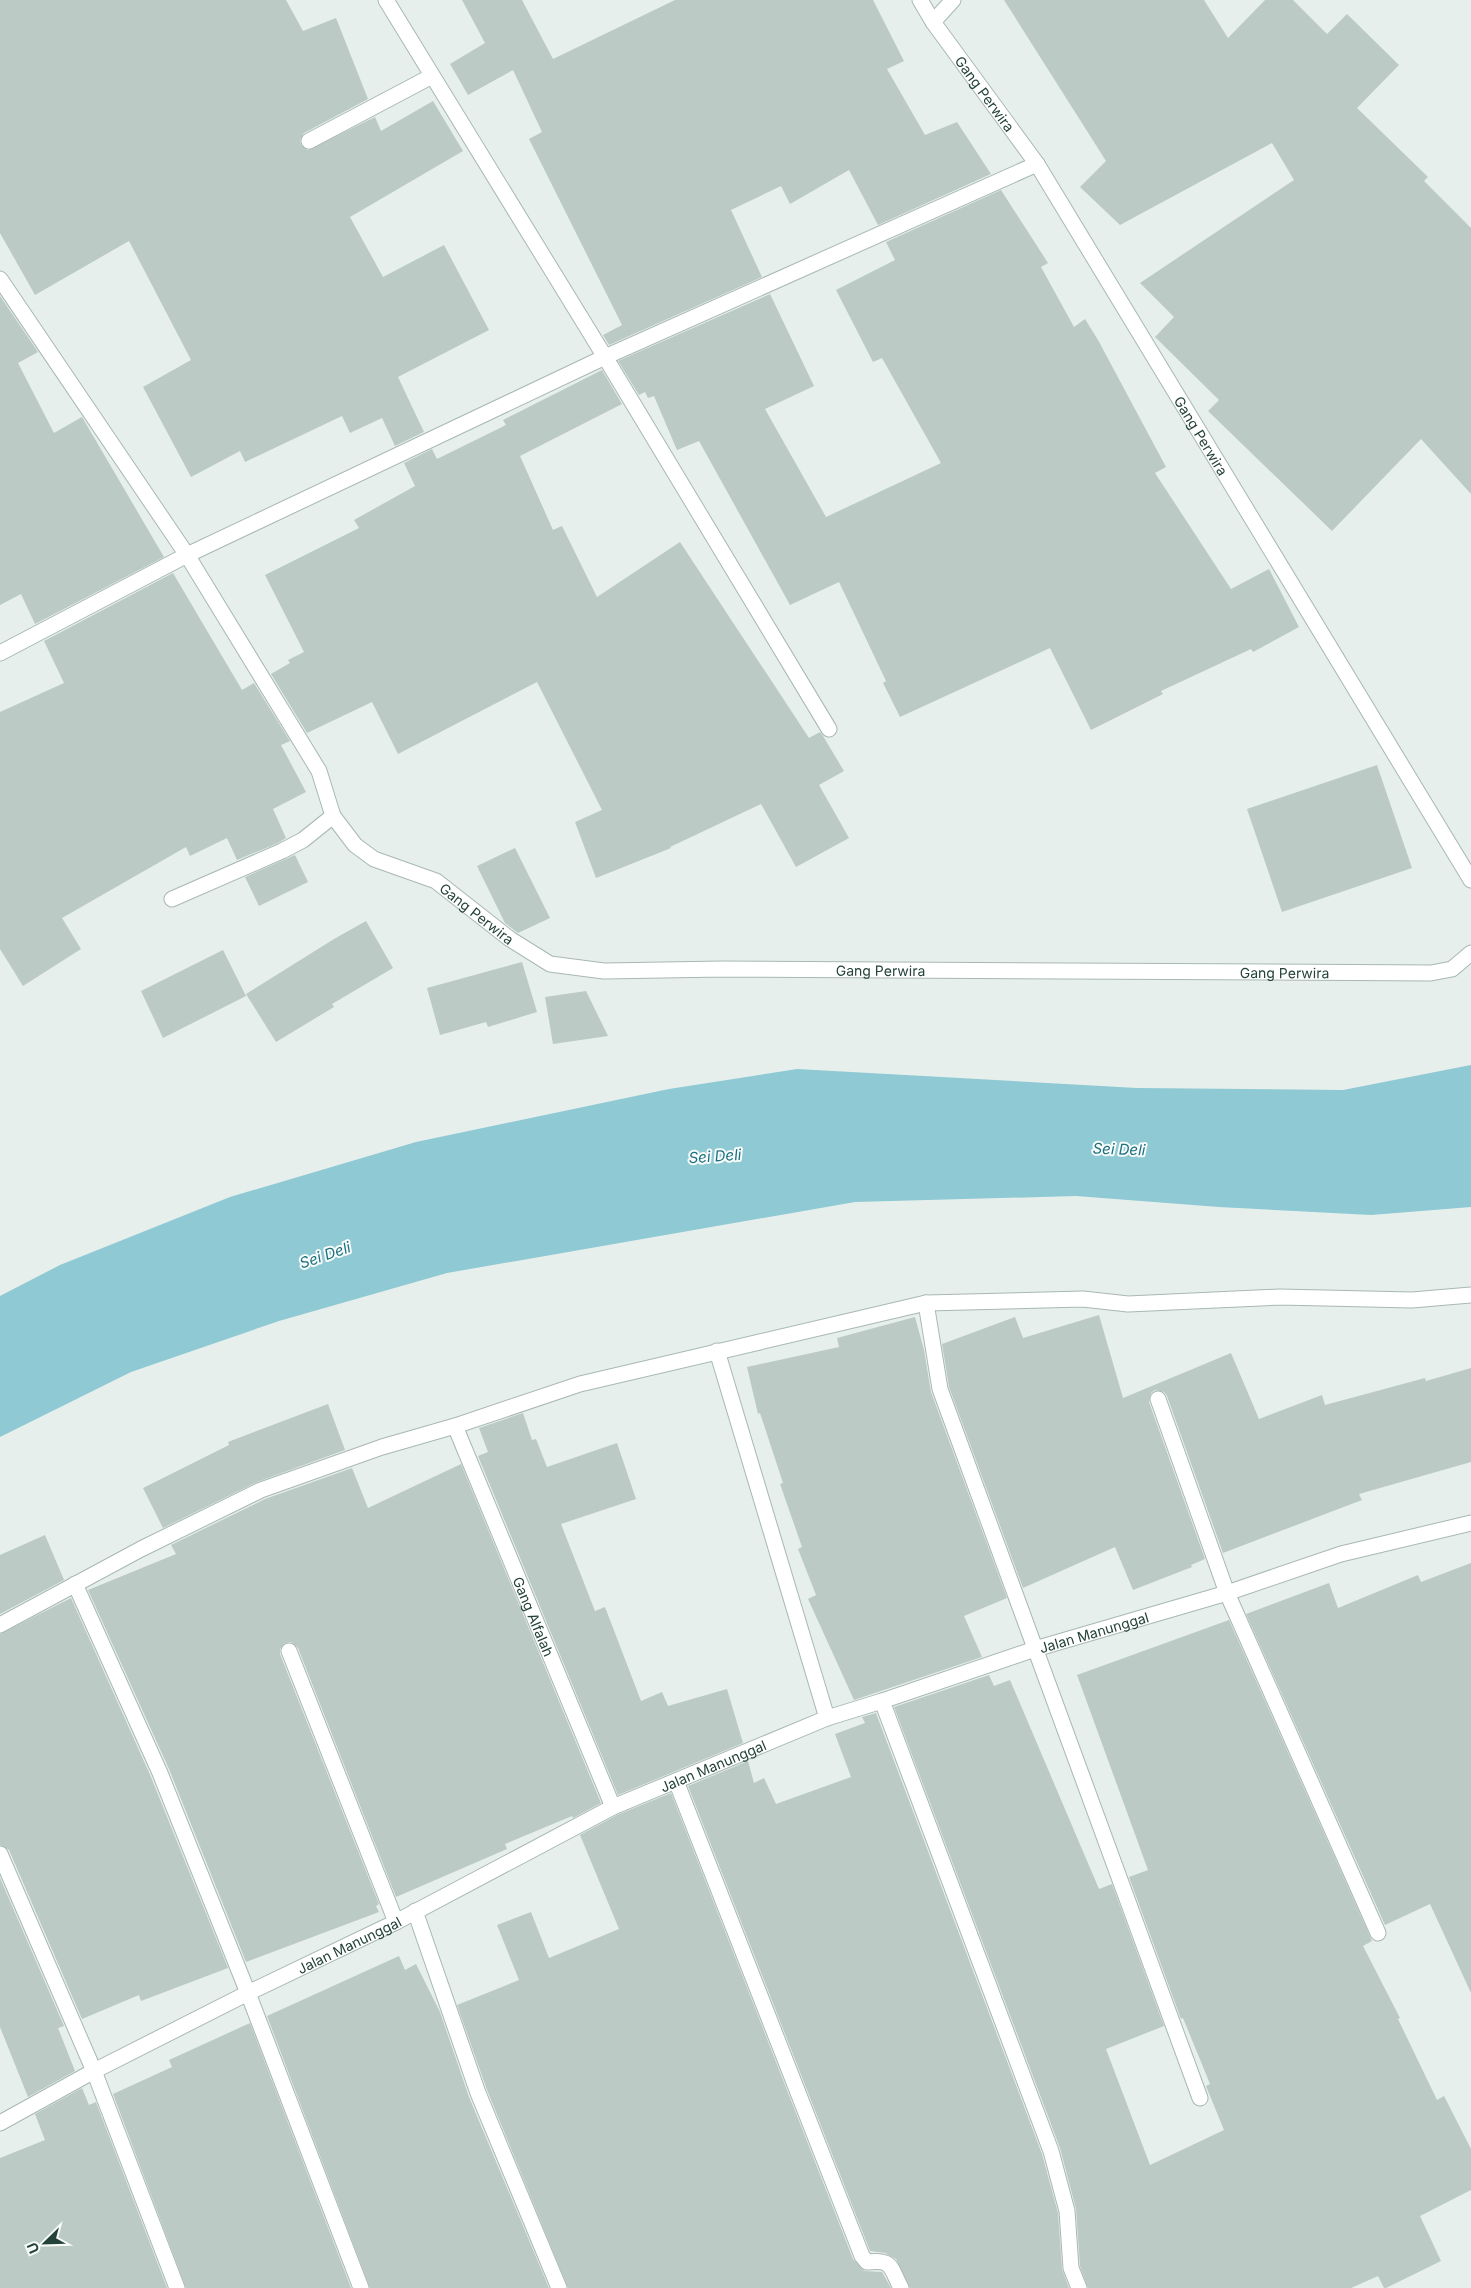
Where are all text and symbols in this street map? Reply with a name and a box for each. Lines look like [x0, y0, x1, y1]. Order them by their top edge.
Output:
street label: Gang Perwira [952, 52, 1019, 135]
street label: Gang Perwira [1171, 393, 1232, 478]
street label: Gang Perwira [437, 879, 518, 948]
street label: Gang Perwira [836, 961, 925, 979]
street label: Gang Perwira [1240, 963, 1329, 981]
water label: Sei Deli [1092, 1139, 1146, 1159]
water label: Sei Deli [688, 1145, 742, 1167]
water label: Sei Deli [297, 1237, 353, 1273]
street label: Gang Alfalah [510, 1574, 558, 1659]
street label: Jalan Manunggal [1037, 1608, 1151, 1656]
street label: Jalan Manunggal [657, 1736, 768, 1795]
street label: Jalan Manunggal [294, 1912, 404, 1977]
north arrow [20, 2218, 70, 2268]
text: U [23, 2240, 42, 2256]

